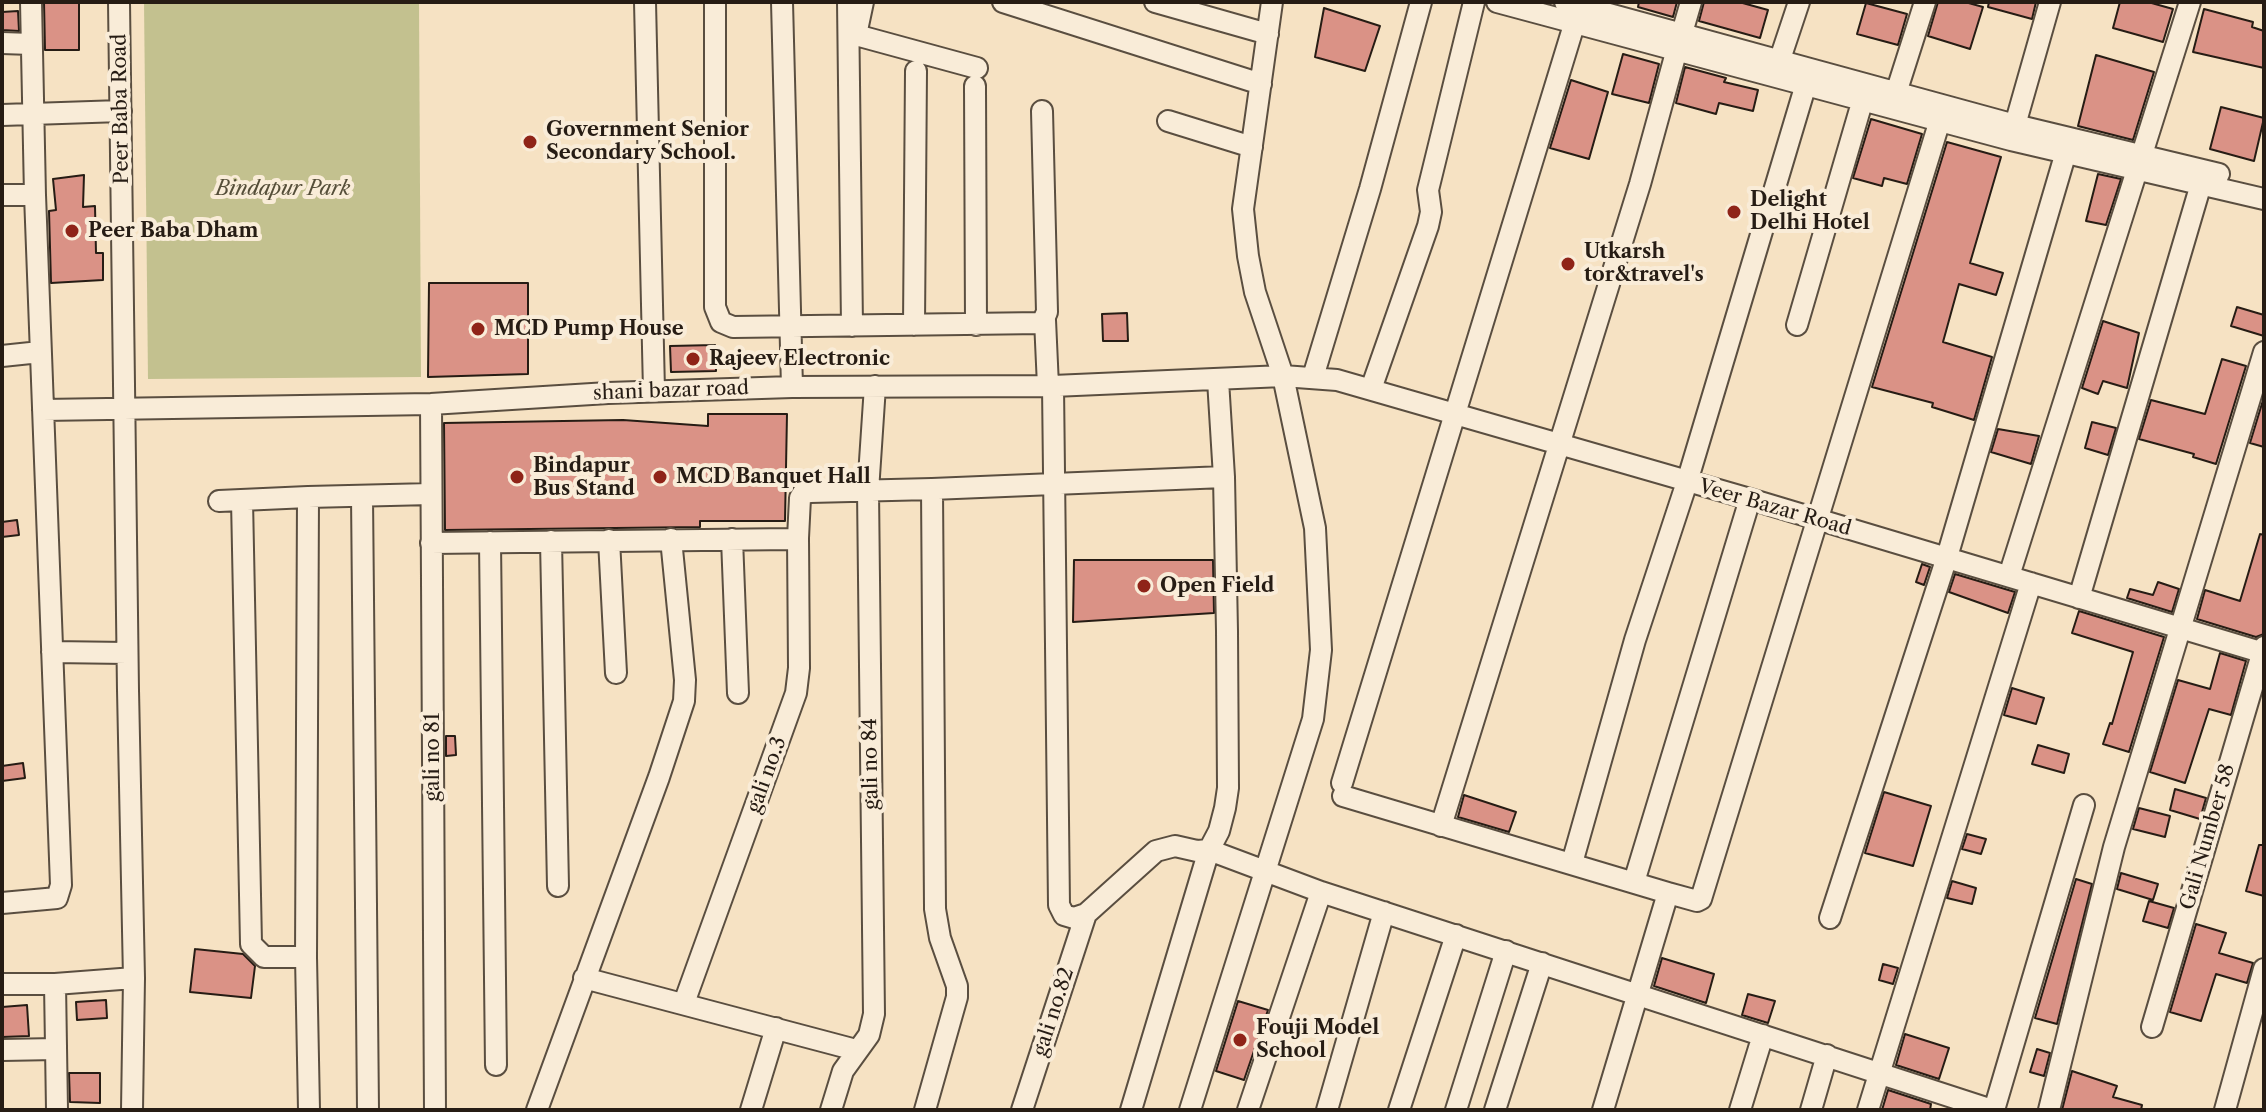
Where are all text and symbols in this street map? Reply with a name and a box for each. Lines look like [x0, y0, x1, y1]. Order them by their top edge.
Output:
street label: Peer Baba Road [108, 33, 134, 185]
place label: Government Senior Secondary School. [546, 118, 749, 165]
marker: Government Senior Secondary School. [521, 133, 539, 151]
park label: Bindapur Park [216, 177, 350, 201]
place label: Delight Delhi Hotel [1750, 188, 1870, 235]
marker: Delight Delhi Hotel [1725, 203, 1743, 221]
place label: Peer Baba Dham [88, 219, 258, 243]
marker: Peer Baba Dham [63, 222, 81, 240]
place label: Utkarsh tor&travel's [1584, 240, 1704, 287]
marker: Utkarsh tor&travel's [1559, 255, 1577, 273]
place label: MCD Pump House [494, 317, 684, 341]
marker: MCD Pump House [469, 320, 487, 338]
place label: Rajeev Electronic [709, 347, 890, 371]
marker: Rajeev Electronic [684, 350, 702, 368]
street label: shani bazar road [593, 376, 749, 406]
place label: Bindapur Bus Stand [533, 454, 635, 501]
place label: MCD Banquet Hall [676, 465, 871, 489]
marker: Bindapur Bus Stand [508, 468, 526, 486]
marker: MCD Banquet Hall [651, 468, 669, 486]
street label: Veer Bazar Road [1696, 475, 1854, 541]
place label: Open Field [1160, 574, 1274, 598]
marker: Open Field [1135, 577, 1153, 595]
street label: gali no 81 [421, 713, 445, 801]
street label: gali no 84 [858, 718, 884, 810]
street label: gali no.3 [742, 734, 792, 816]
street label: Gali Number 58 [2176, 761, 2240, 913]
street label: gali no.82 [1028, 965, 1080, 1059]
place label: Fouji Model School [1256, 1016, 1379, 1063]
marker: Fouji Model School [1231, 1031, 1249, 1049]

